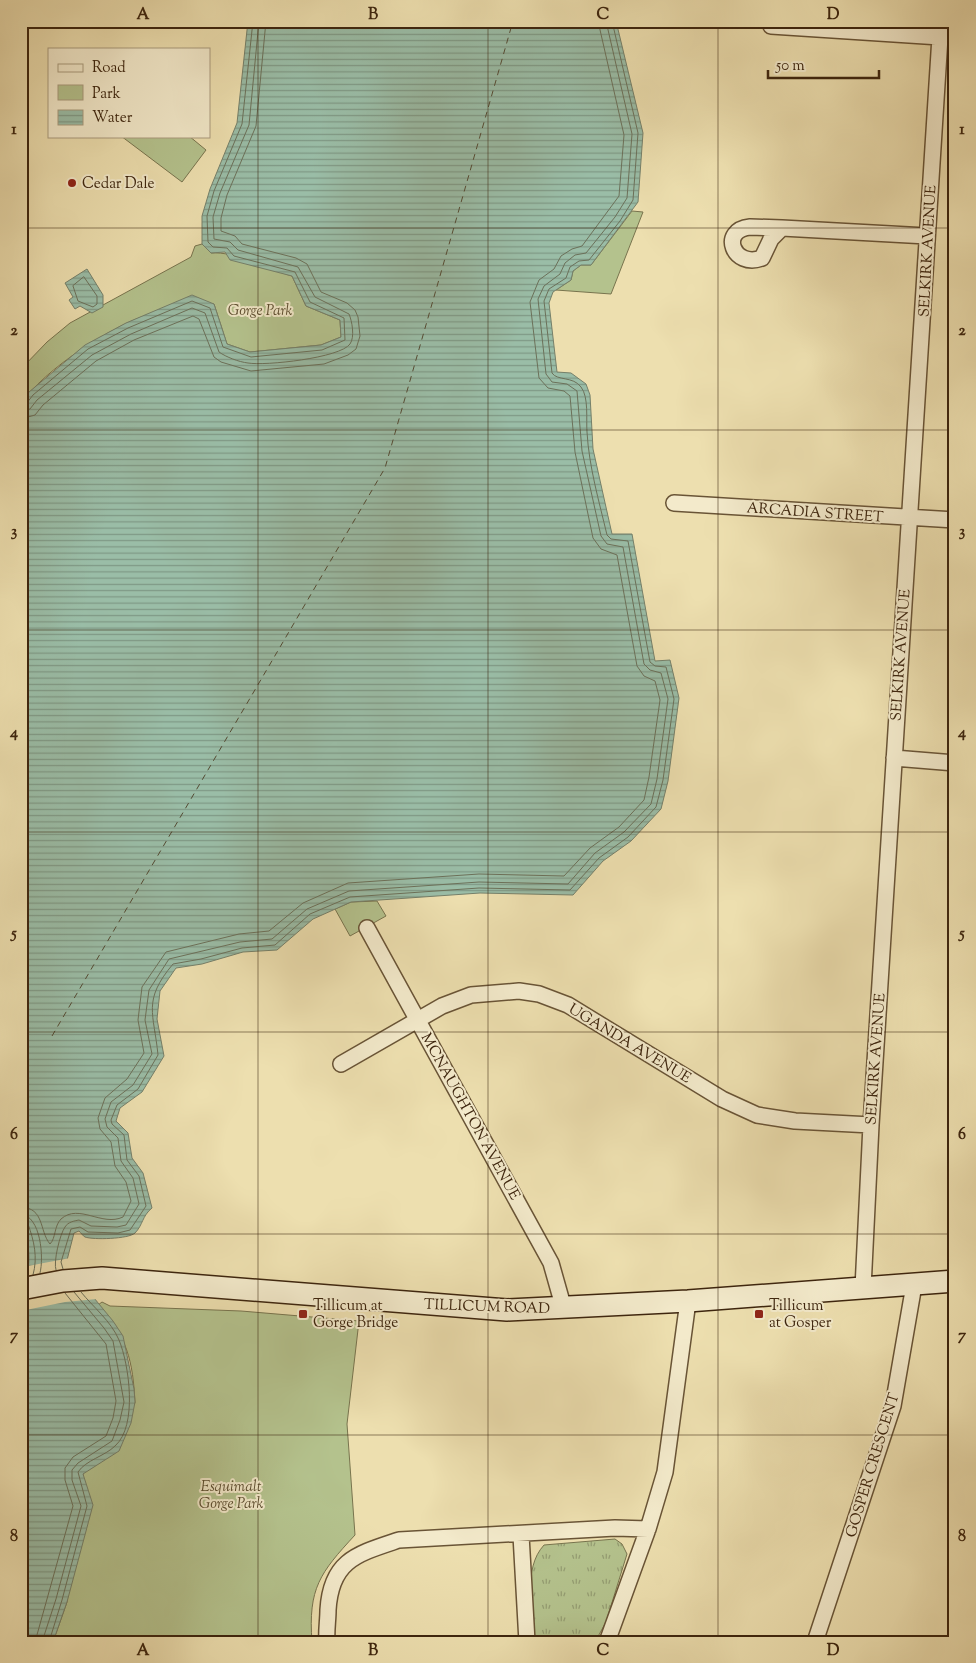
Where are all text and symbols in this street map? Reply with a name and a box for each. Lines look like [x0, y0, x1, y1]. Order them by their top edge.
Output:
text: A [137, 4, 150, 27]
text: B [368, 4, 378, 27]
text: C [597, 4, 610, 27]
text: D [827, 4, 840, 27]
legend [48, 48, 210, 138]
scale bar [768, 48, 880, 80]
text: 50 m [775, 56, 805, 77]
text: Road [92, 58, 126, 79]
text: Park [92, 84, 121, 105]
text: Water [92, 108, 133, 129]
text: 1 [11, 119, 17, 142]
text: 1 [959, 119, 965, 142]
place label: Cedar Dale [82, 174, 154, 195]
marker: Cedar Dale [66, 177, 78, 189]
street label: SELKIRK AVENUE [915, 185, 942, 318]
park label: Gorge Park [228, 301, 292, 322]
text: 2 [10, 320, 18, 343]
text: 2 [958, 320, 966, 343]
street label: ARCADIA STREET [746, 498, 885, 529]
text: 3 [11, 521, 18, 544]
text: 3 [959, 521, 966, 544]
street label: SELKIRK AVENUE [886, 588, 917, 722]
text: 4 [9, 722, 18, 745]
text: 4 [957, 722, 966, 745]
text: 5 [9, 923, 17, 946]
text: 5 [957, 923, 965, 946]
street label: SELKIRK AVENUE [861, 992, 892, 1126]
street label: UGANDA AVENUE [564, 999, 694, 1089]
street label: MCNAUGHTON AVENUE [415, 1029, 524, 1204]
text: 6 [10, 1124, 18, 1147]
text: 6 [958, 1124, 966, 1147]
street label: TILLICUM ROAD [423, 1295, 551, 1320]
place label: Tillicum at Gorge Bridge [313, 1296, 398, 1334]
place label: Tillicum at Gosper [769, 1296, 832, 1334]
marker: Tillicum at Gorge Bridge [297, 1308, 309, 1320]
marker: Tillicum at Gosper [753, 1308, 765, 1320]
text: 7 [10, 1325, 19, 1348]
text: 7 [958, 1325, 967, 1348]
street label: GOSPER CRESCENT [841, 1390, 906, 1540]
park label: Esquimalt Gorge Park [199, 1477, 263, 1515]
text: 8 [10, 1526, 18, 1549]
text: 8 [958, 1526, 966, 1549]
text: A [137, 1640, 150, 1663]
text: B [368, 1640, 378, 1663]
text: C [597, 1640, 610, 1663]
text: D [827, 1640, 840, 1663]

